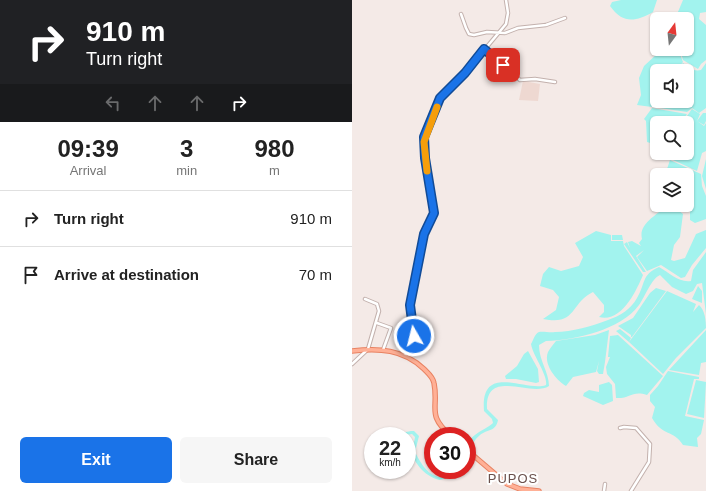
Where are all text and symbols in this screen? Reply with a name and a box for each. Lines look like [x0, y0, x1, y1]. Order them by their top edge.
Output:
north arrow [650, 12, 694, 56]
map controls [650, 12, 694, 212]
icon: right [20, 16, 72, 68]
text: 910 m [86, 16, 165, 47]
pin [486, 48, 520, 82]
text: Turn right [86, 49, 162, 69]
icon: arrive [492, 54, 514, 76]
button: sound [650, 64, 694, 108]
icon: left [102, 92, 124, 114]
icon: ahead [144, 92, 166, 114]
icon: ahead [186, 92, 208, 114]
icon: right [228, 92, 250, 114]
button: search [650, 116, 694, 160]
text: 09:39 [57, 135, 119, 162]
text: 3 [180, 135, 193, 162]
text: 980 [255, 135, 295, 162]
text: Arrival [70, 163, 107, 178]
text: min [176, 163, 197, 178]
text: m [269, 163, 280, 178]
button: layers [650, 168, 694, 212]
icon: right [20, 208, 42, 230]
text: Turn right [54, 210, 124, 227]
text: 910 m [290, 210, 332, 227]
icon: arrive [20, 264, 42, 286]
text: Arrive at destination [54, 266, 199, 283]
text: 70 m [299, 266, 332, 283]
position arrow [393, 315, 435, 357]
speed limit sign: 30 [424, 427, 476, 479]
button: Exit [20, 437, 172, 483]
button: Share [180, 437, 332, 483]
text: 22 [379, 437, 401, 459]
text: km/h [379, 457, 401, 468]
district label: PUPOS [488, 471, 538, 486]

